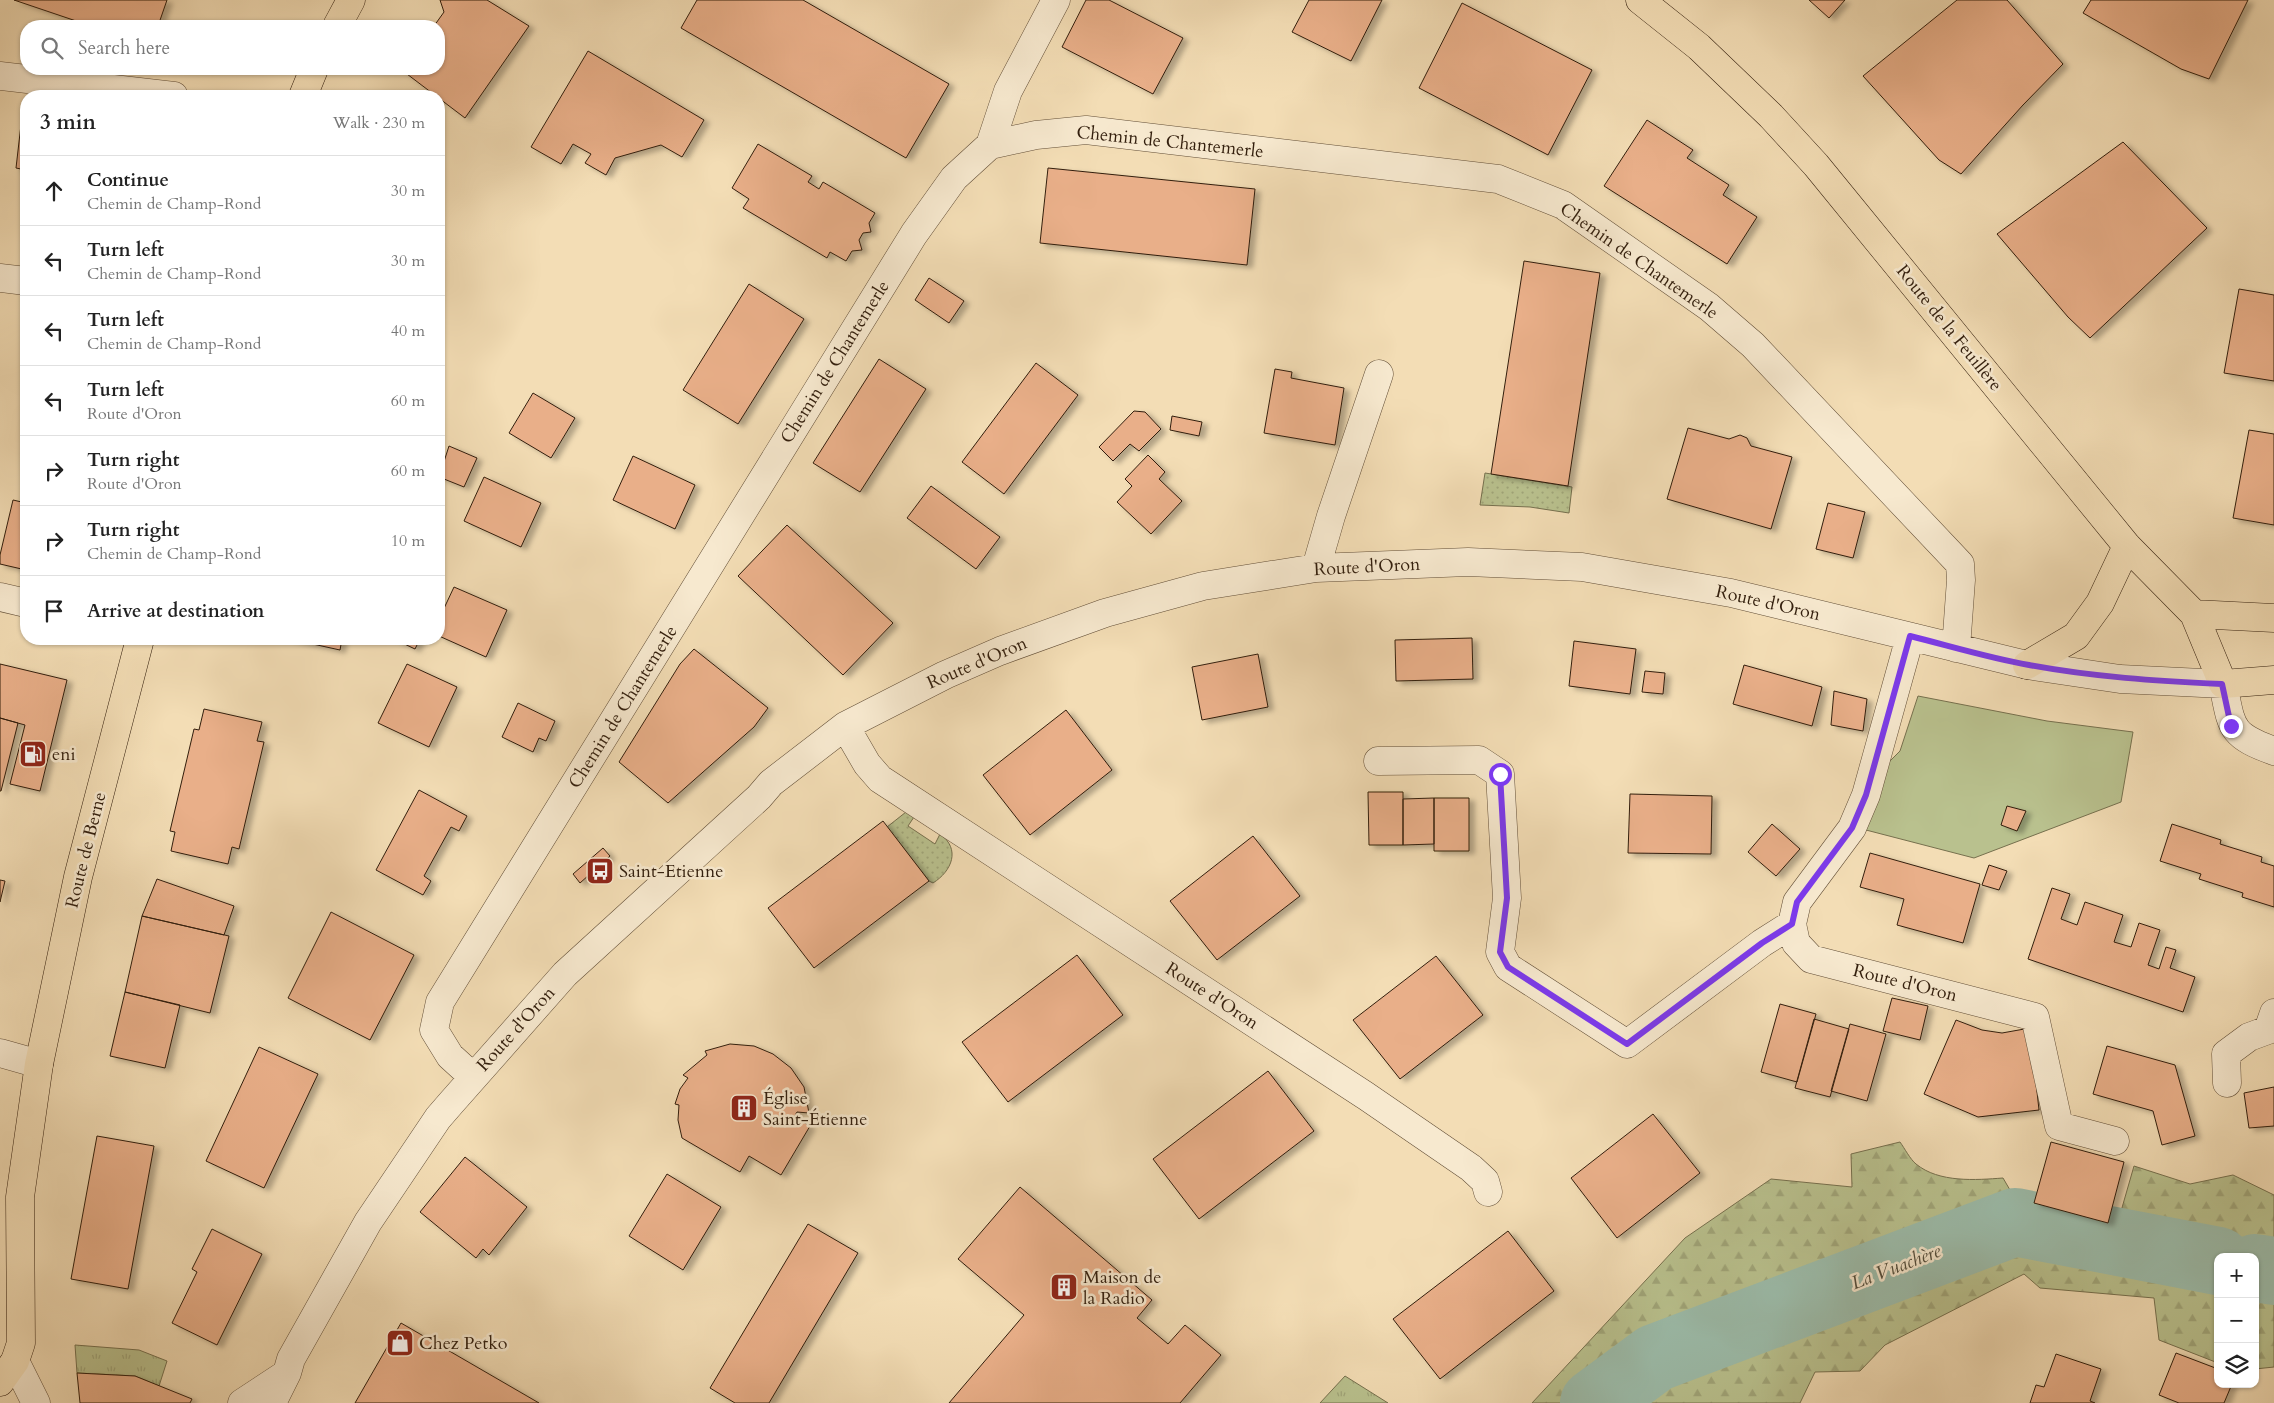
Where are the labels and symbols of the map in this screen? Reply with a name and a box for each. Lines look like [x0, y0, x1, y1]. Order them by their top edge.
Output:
street label: Chemin de Chantemerle [1075, 120, 1265, 164]
street label: Chemin de Chantemerle [1555, 197, 1723, 325]
street label: Route de la Feuillère [1890, 260, 2008, 396]
street label: Chemin de Chantemerle [775, 276, 895, 448]
street label: Route d'Oron [1313, 552, 1422, 582]
street label: Route d'Oron [1713, 579, 1823, 627]
street label: Chemin de Chantemerle [563, 621, 683, 793]
street label: Route d'Oron [923, 630, 1032, 695]
route end [2220, 715, 2243, 738]
fuel station icon: eni [18, 739, 48, 769]
place label: eni [52, 742, 75, 767]
route start [1489, 763, 1512, 786]
street label: Route de Berne [60, 789, 112, 911]
bus stop icon: Saint-Etienne [585, 856, 615, 886]
place label: Saint-Etienne [619, 859, 723, 884]
street label: Route d'Oron [1161, 957, 1264, 1036]
street label: Route d'Oron [1850, 958, 1960, 1008]
street label: Route d'Oron [471, 980, 561, 1077]
place label: Église Saint-Étienne [763, 1086, 867, 1132]
building icon: Église Saint-Étienne [729, 1093, 759, 1123]
water label: La Vuachère [1847, 1238, 1945, 1296]
place label: Maison de la Radio [1083, 1265, 1161, 1311]
building icon: Maison de la Radio [1049, 1272, 1079, 1302]
shop icon: Chez Petko [385, 1328, 415, 1358]
place label: Chez Petko [419, 1331, 508, 1356]

